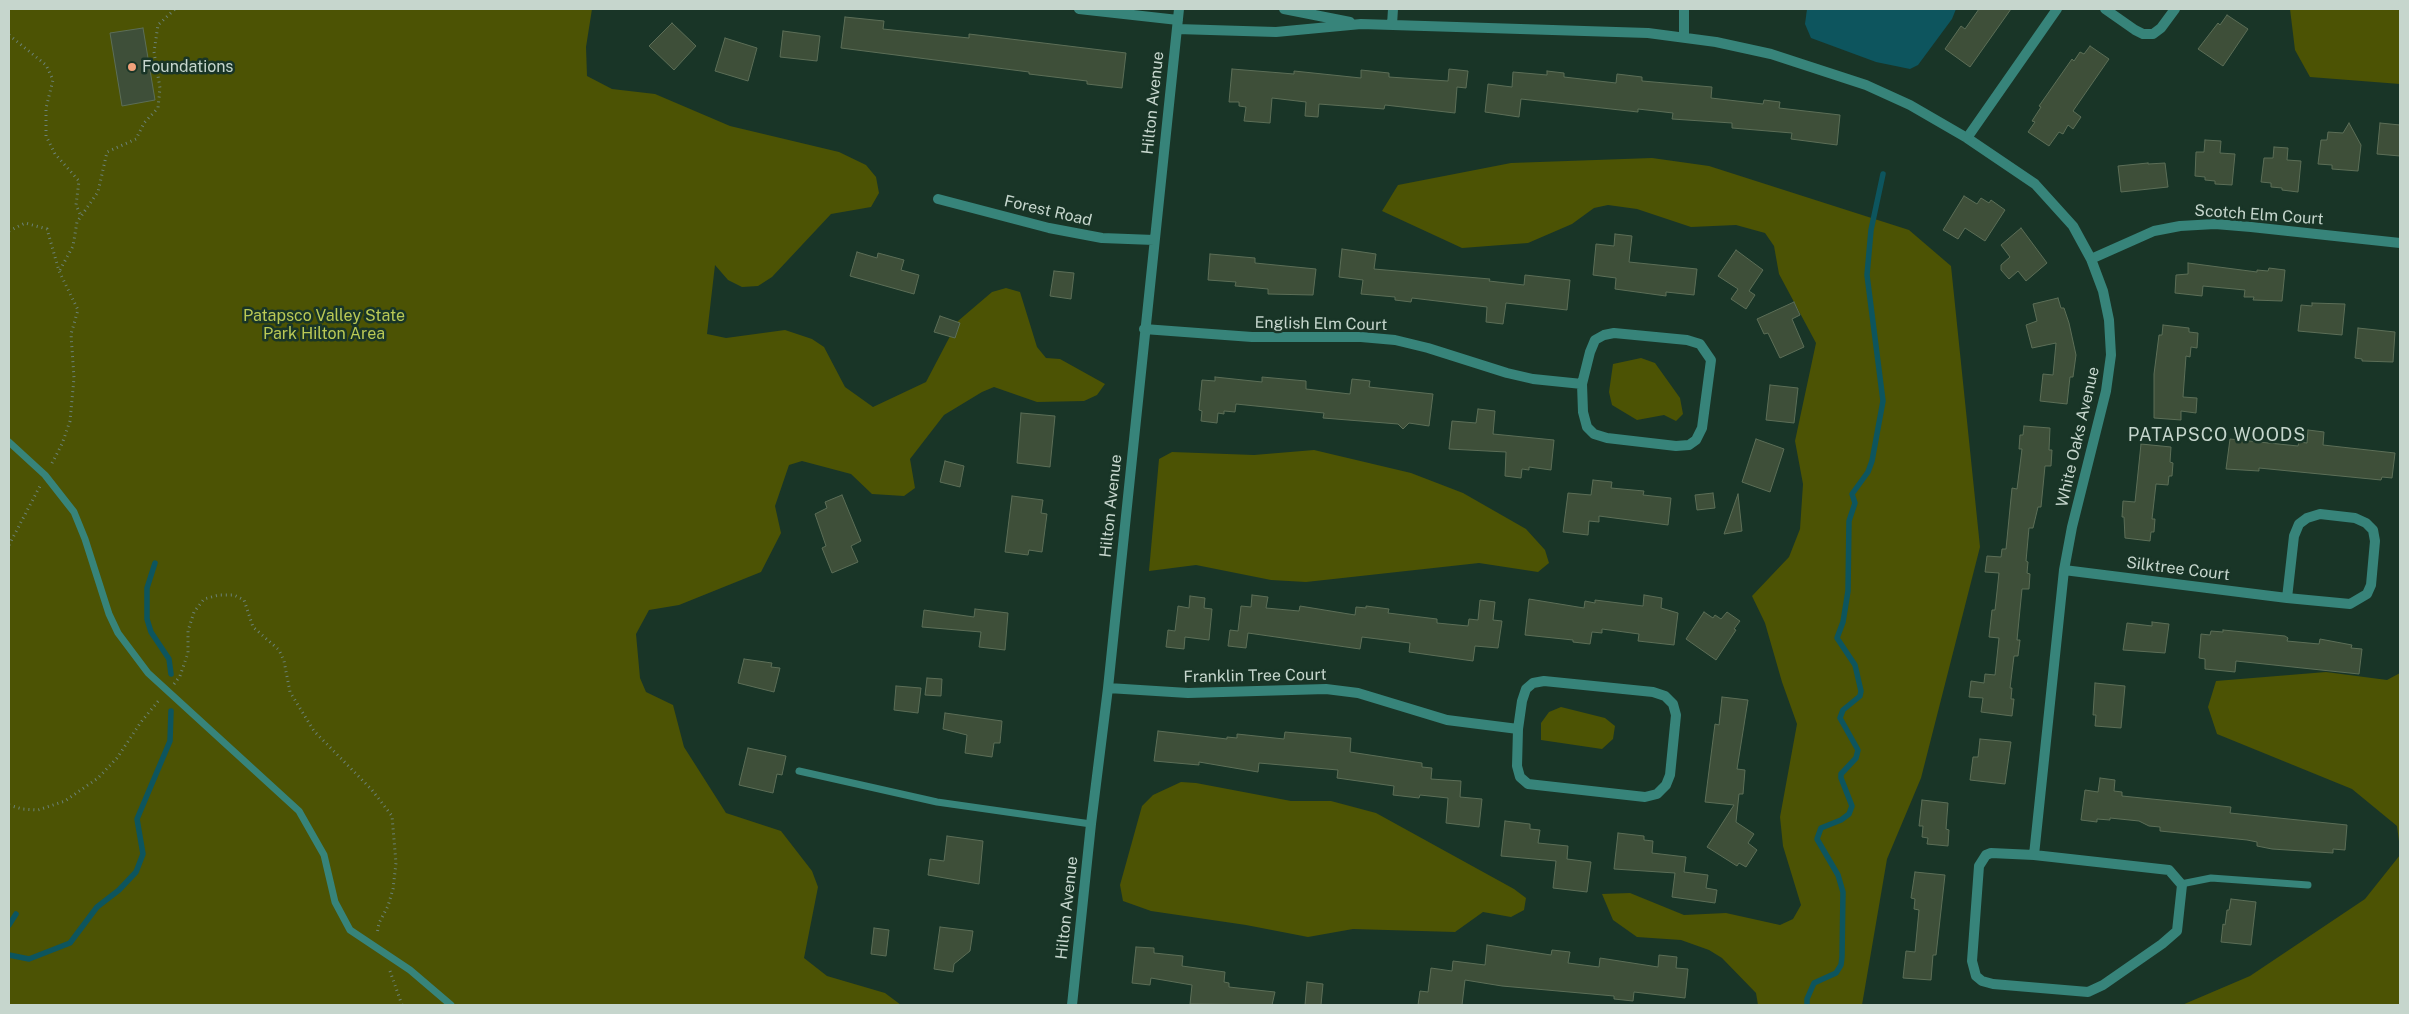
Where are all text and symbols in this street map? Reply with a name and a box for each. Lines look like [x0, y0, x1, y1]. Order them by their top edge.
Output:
street label: Hilton Avenue [1138, 50, 1168, 156]
place label: Foundations [142, 57, 233, 77]
marker: Foundations [126, 61, 138, 73]
street label: Forest Road [1002, 192, 1094, 230]
street label: Scotch Elm Court [2194, 201, 2324, 229]
park label: Patapsco Valley State Park Hilton Area [243, 306, 405, 344]
street label: English Elm Court [1254, 313, 1388, 335]
street label: White Oaks Avenue [2052, 365, 2104, 509]
district label: PATAPSCO WOODS [2126, 424, 2308, 446]
street label: Hilton Avenue [1096, 453, 1126, 559]
street label: Silktree Court [2125, 553, 2231, 585]
street label: Franklin Tree Court [1183, 665, 1327, 687]
street label: Hilton Avenue [1052, 855, 1082, 961]

